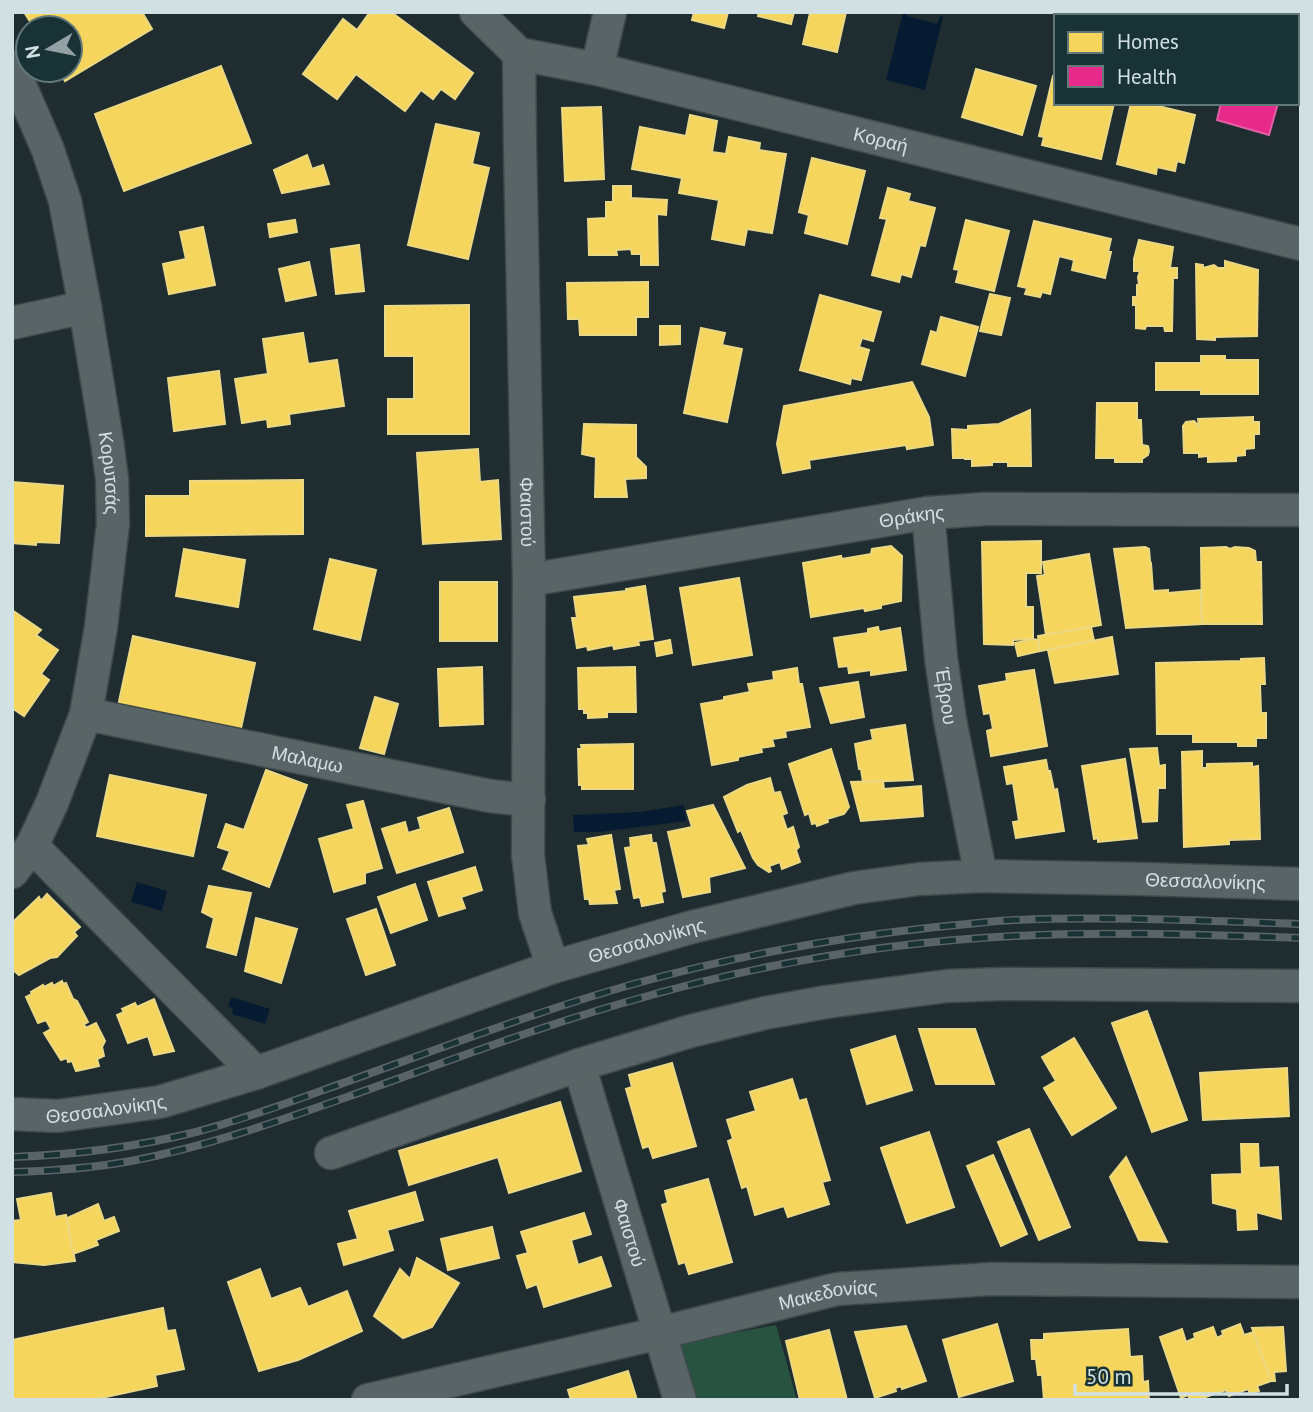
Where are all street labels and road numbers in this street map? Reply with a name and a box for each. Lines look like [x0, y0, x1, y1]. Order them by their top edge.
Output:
street label: Κοραή [851, 121, 911, 158]
street label: Κορυτσάς [94, 430, 125, 515]
street label: Φαιστού [515, 477, 540, 547]
street label: Θράκης [877, 500, 945, 533]
street label: Έβρου [930, 665, 963, 726]
street label: Μαλαμω [270, 740, 345, 778]
street label: Θεσσαλονίκης [1145, 867, 1266, 895]
street label: Θεσσαλονίκης [585, 912, 707, 968]
street label: Θεσσαλονίκης [45, 1089, 168, 1128]
street label: Φαιστού [608, 1195, 651, 1270]
street label: Μακεδονίας [776, 1274, 878, 1315]

